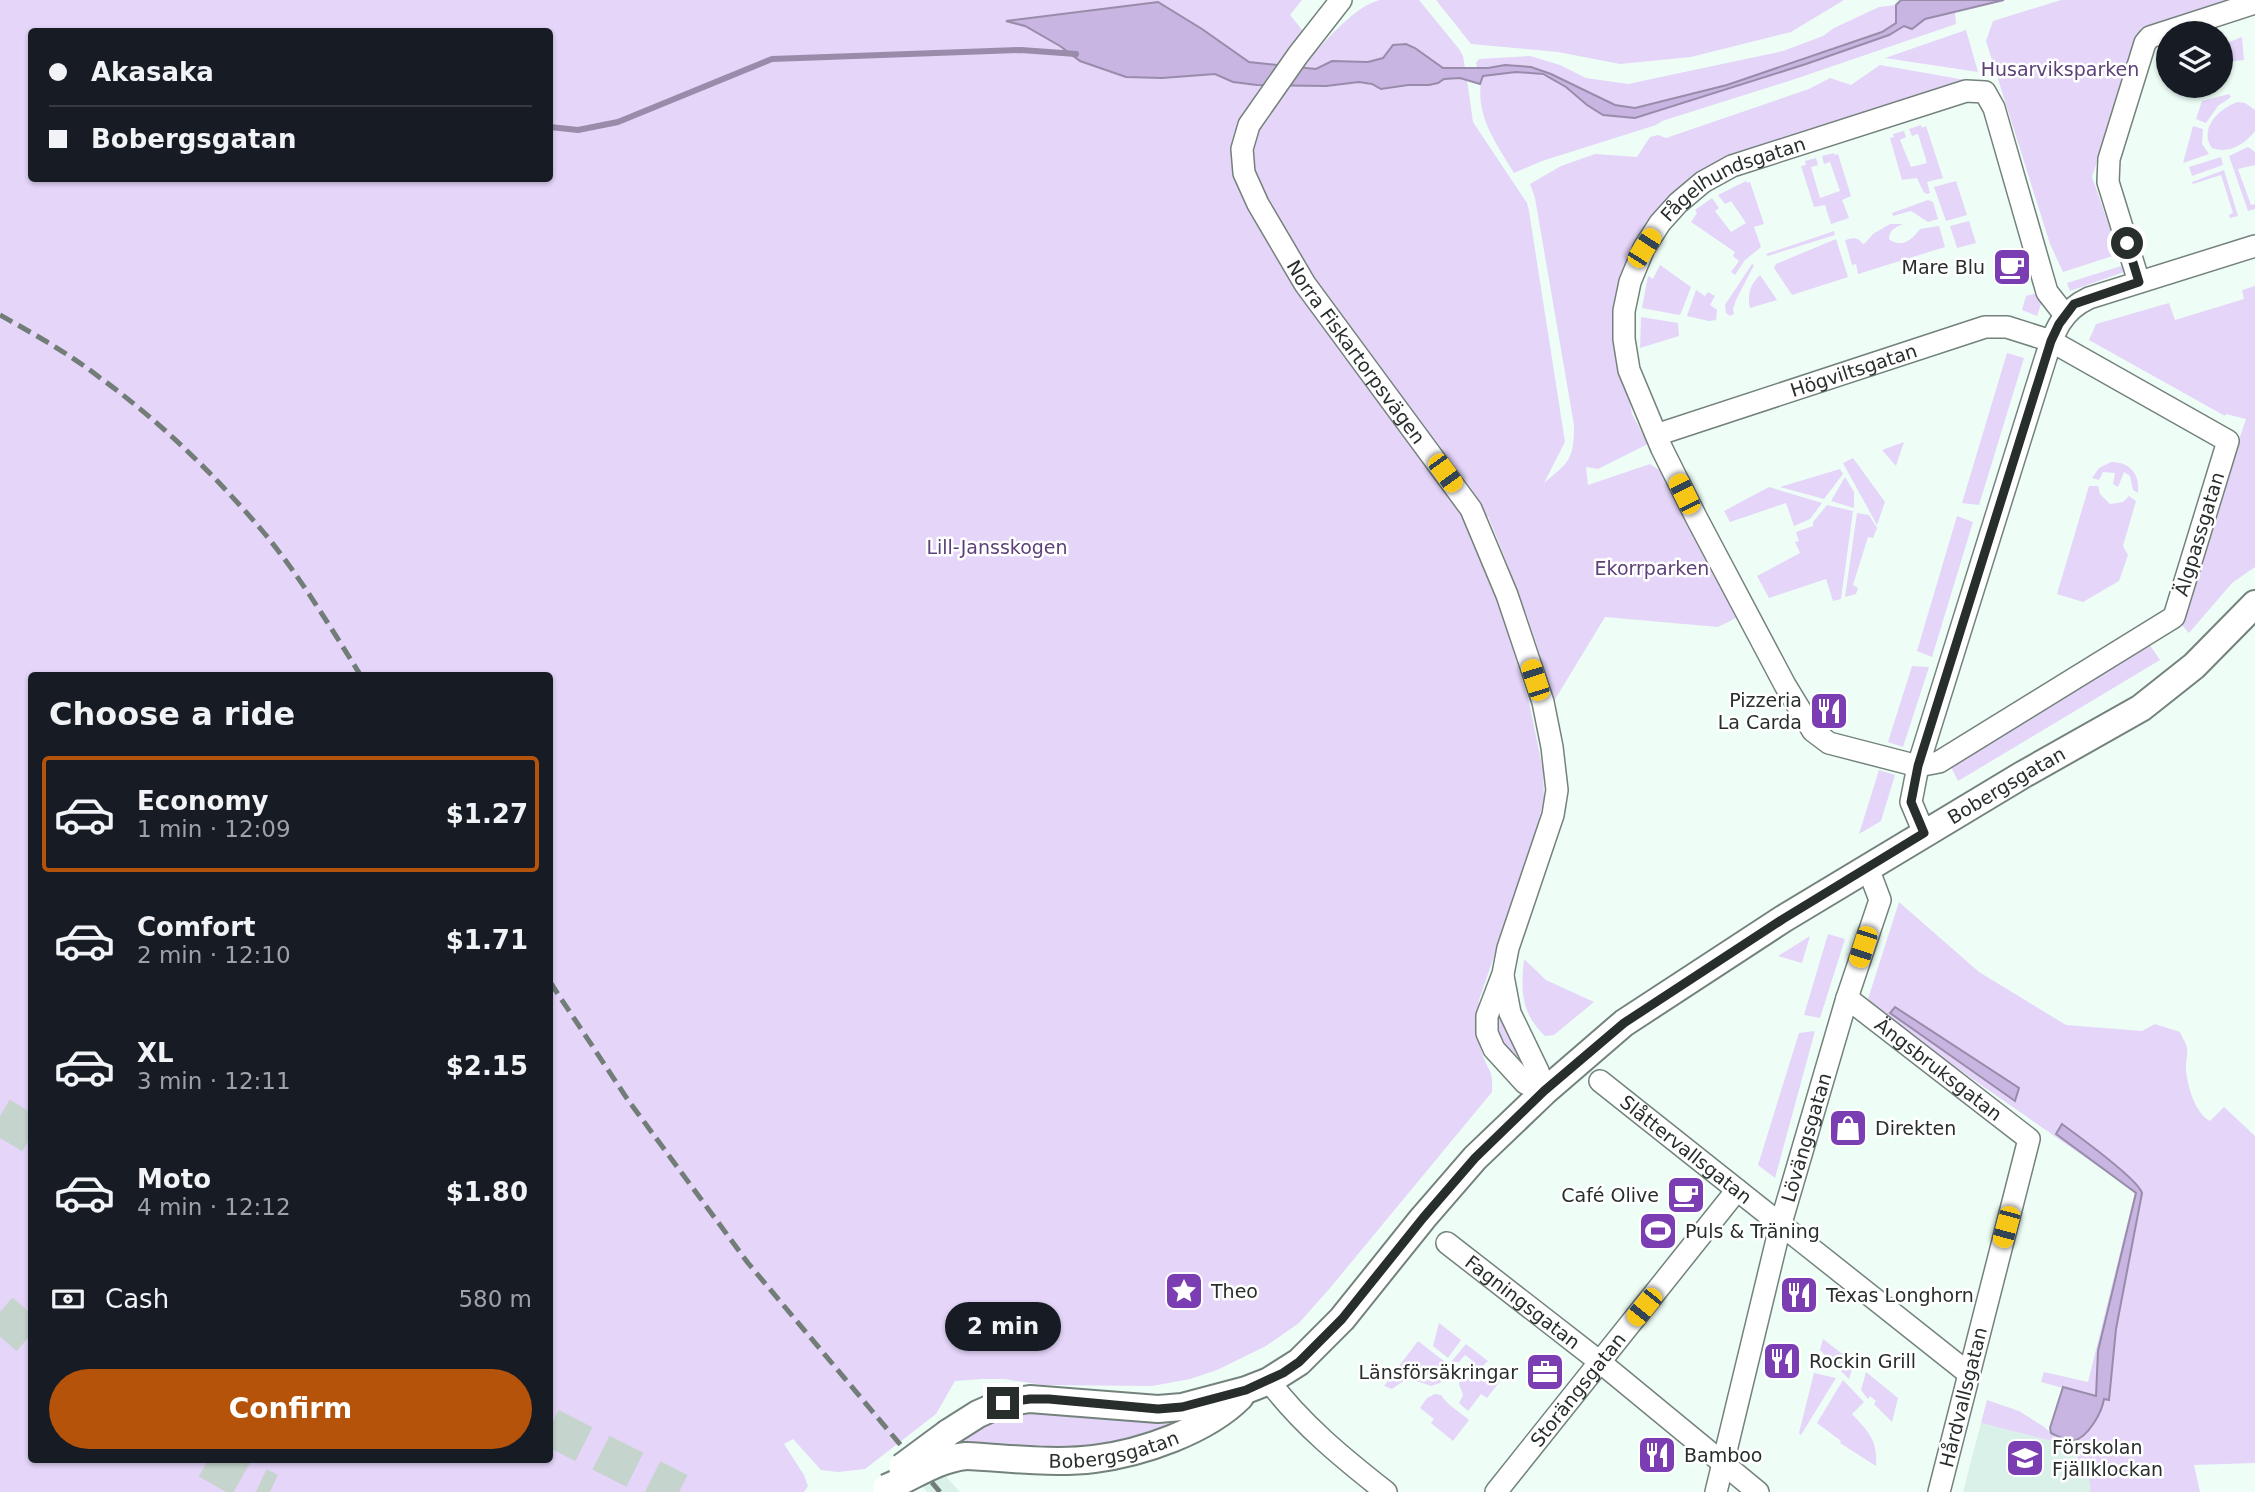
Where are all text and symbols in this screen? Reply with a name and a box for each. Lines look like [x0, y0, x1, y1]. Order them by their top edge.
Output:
map controls [2156, 21, 2233, 98]
button: layers [2156, 21, 2233, 98]
text: Akasaka [91, 57, 214, 87]
park label: Husarviksparken [1981, 58, 2139, 80]
text: Bobergsgatan [91, 124, 296, 154]
street label: Fågelhundsgatan [1656, 132, 1808, 226]
car [1624, 225, 1665, 271]
route start [2111, 227, 2143, 259]
cafe icon: Mare Blu [1991, 246, 2033, 288]
street label: Norra Fiskartorpsvägen [1282, 256, 1430, 448]
place label: Mare Blu [1901, 256, 1985, 278]
street label: Högviltsgatan [1787, 339, 1920, 401]
car [1425, 450, 1466, 496]
street label: Älgpassgatan [2170, 469, 2228, 599]
car [1666, 471, 1703, 517]
park label: Lill-Jansskogen [926, 536, 1068, 558]
park label: Ekorrparken [1595, 557, 1709, 579]
car [1519, 657, 1552, 703]
place label: Pizzeria La Carda [1718, 689, 1802, 733]
restaurant icon: Pizzeria La Carda [1808, 690, 1850, 732]
text: Choose a ride [49, 695, 295, 733]
street label: Bobergsgatan [1943, 742, 2069, 829]
icon: car [53, 783, 116, 846]
text: Economy [137, 786, 268, 816]
text: $1.27 [446, 799, 528, 829]
text: 1 min · 12:09 [137, 816, 291, 842]
icon: car [53, 909, 116, 972]
text: Comfort [137, 912, 255, 942]
car [1847, 924, 1880, 970]
text: $1.71 [446, 925, 528, 955]
text: 2 min · 12:10 [137, 942, 291, 968]
street label: Ängsbruksgatan [1871, 1013, 2007, 1125]
icon: car [53, 1035, 116, 1098]
text: XL [137, 1038, 174, 1068]
text: $2.15 [446, 1051, 528, 1081]
text: 3 min · 12:11 [137, 1068, 291, 1094]
street label: Lövängsgatan [1777, 1070, 1835, 1205]
street label: Slåttervallsgatan [1616, 1091, 1756, 1208]
shop icon: Direkten [1827, 1107, 1869, 1149]
place label: Direkten [1875, 1117, 1956, 1139]
icon: car [53, 1161, 116, 1224]
text: Moto [137, 1164, 211, 1194]
cafe icon: Café Olive [1665, 1174, 1707, 1216]
text: $1.80 [446, 1177, 528, 1207]
place label: Café Olive [1561, 1184, 1659, 1206]
text: 4 min · 12:12 [137, 1194, 291, 1220]
car [1991, 1204, 2022, 1250]
sports icon: Puls & Träning [1637, 1210, 1679, 1252]
place label: Puls & Träning [1685, 1220, 1820, 1242]
street label: Fagningsgatan [1461, 1251, 1584, 1353]
place icon: Theo [1163, 1270, 1205, 1312]
restaurant icon: Texas Longhorn [1778, 1274, 1820, 1316]
icon: cash [49, 1280, 87, 1318]
place label: Theo [1210, 1280, 1258, 1302]
text: Cash [105, 1284, 169, 1314]
car [1623, 1284, 1666, 1330]
place label: Texas Longhorn [1825, 1284, 1974, 1306]
text: 580 m [458, 1286, 532, 1312]
callout: 2 min [945, 1302, 1061, 1350]
text: 2 min [967, 1313, 1039, 1339]
street label: Hårdvallsgatan [1935, 1325, 1991, 1469]
street label: Storängsgatan [1526, 1328, 1630, 1451]
restaurant icon: Rockin Grill [1761, 1340, 1803, 1382]
place label: Rockin Grill [1809, 1350, 1916, 1372]
office icon: Länsförsäkringar [1524, 1351, 1566, 1393]
place label: Länsförsäkringar [1359, 1361, 1518, 1383]
button: Confirm [49, 1369, 532, 1449]
route end [987, 1387, 1019, 1419]
street label: Bobergsgatan [1048, 1426, 1182, 1472]
restaurant icon: Bamboo [1636, 1434, 1678, 1476]
place label: Förskolan Fjällklockan [2052, 1436, 2163, 1480]
school or university icon: Förskolan Fjällklockan [2004, 1437, 2046, 1479]
place label: Bamboo [1684, 1444, 1763, 1466]

